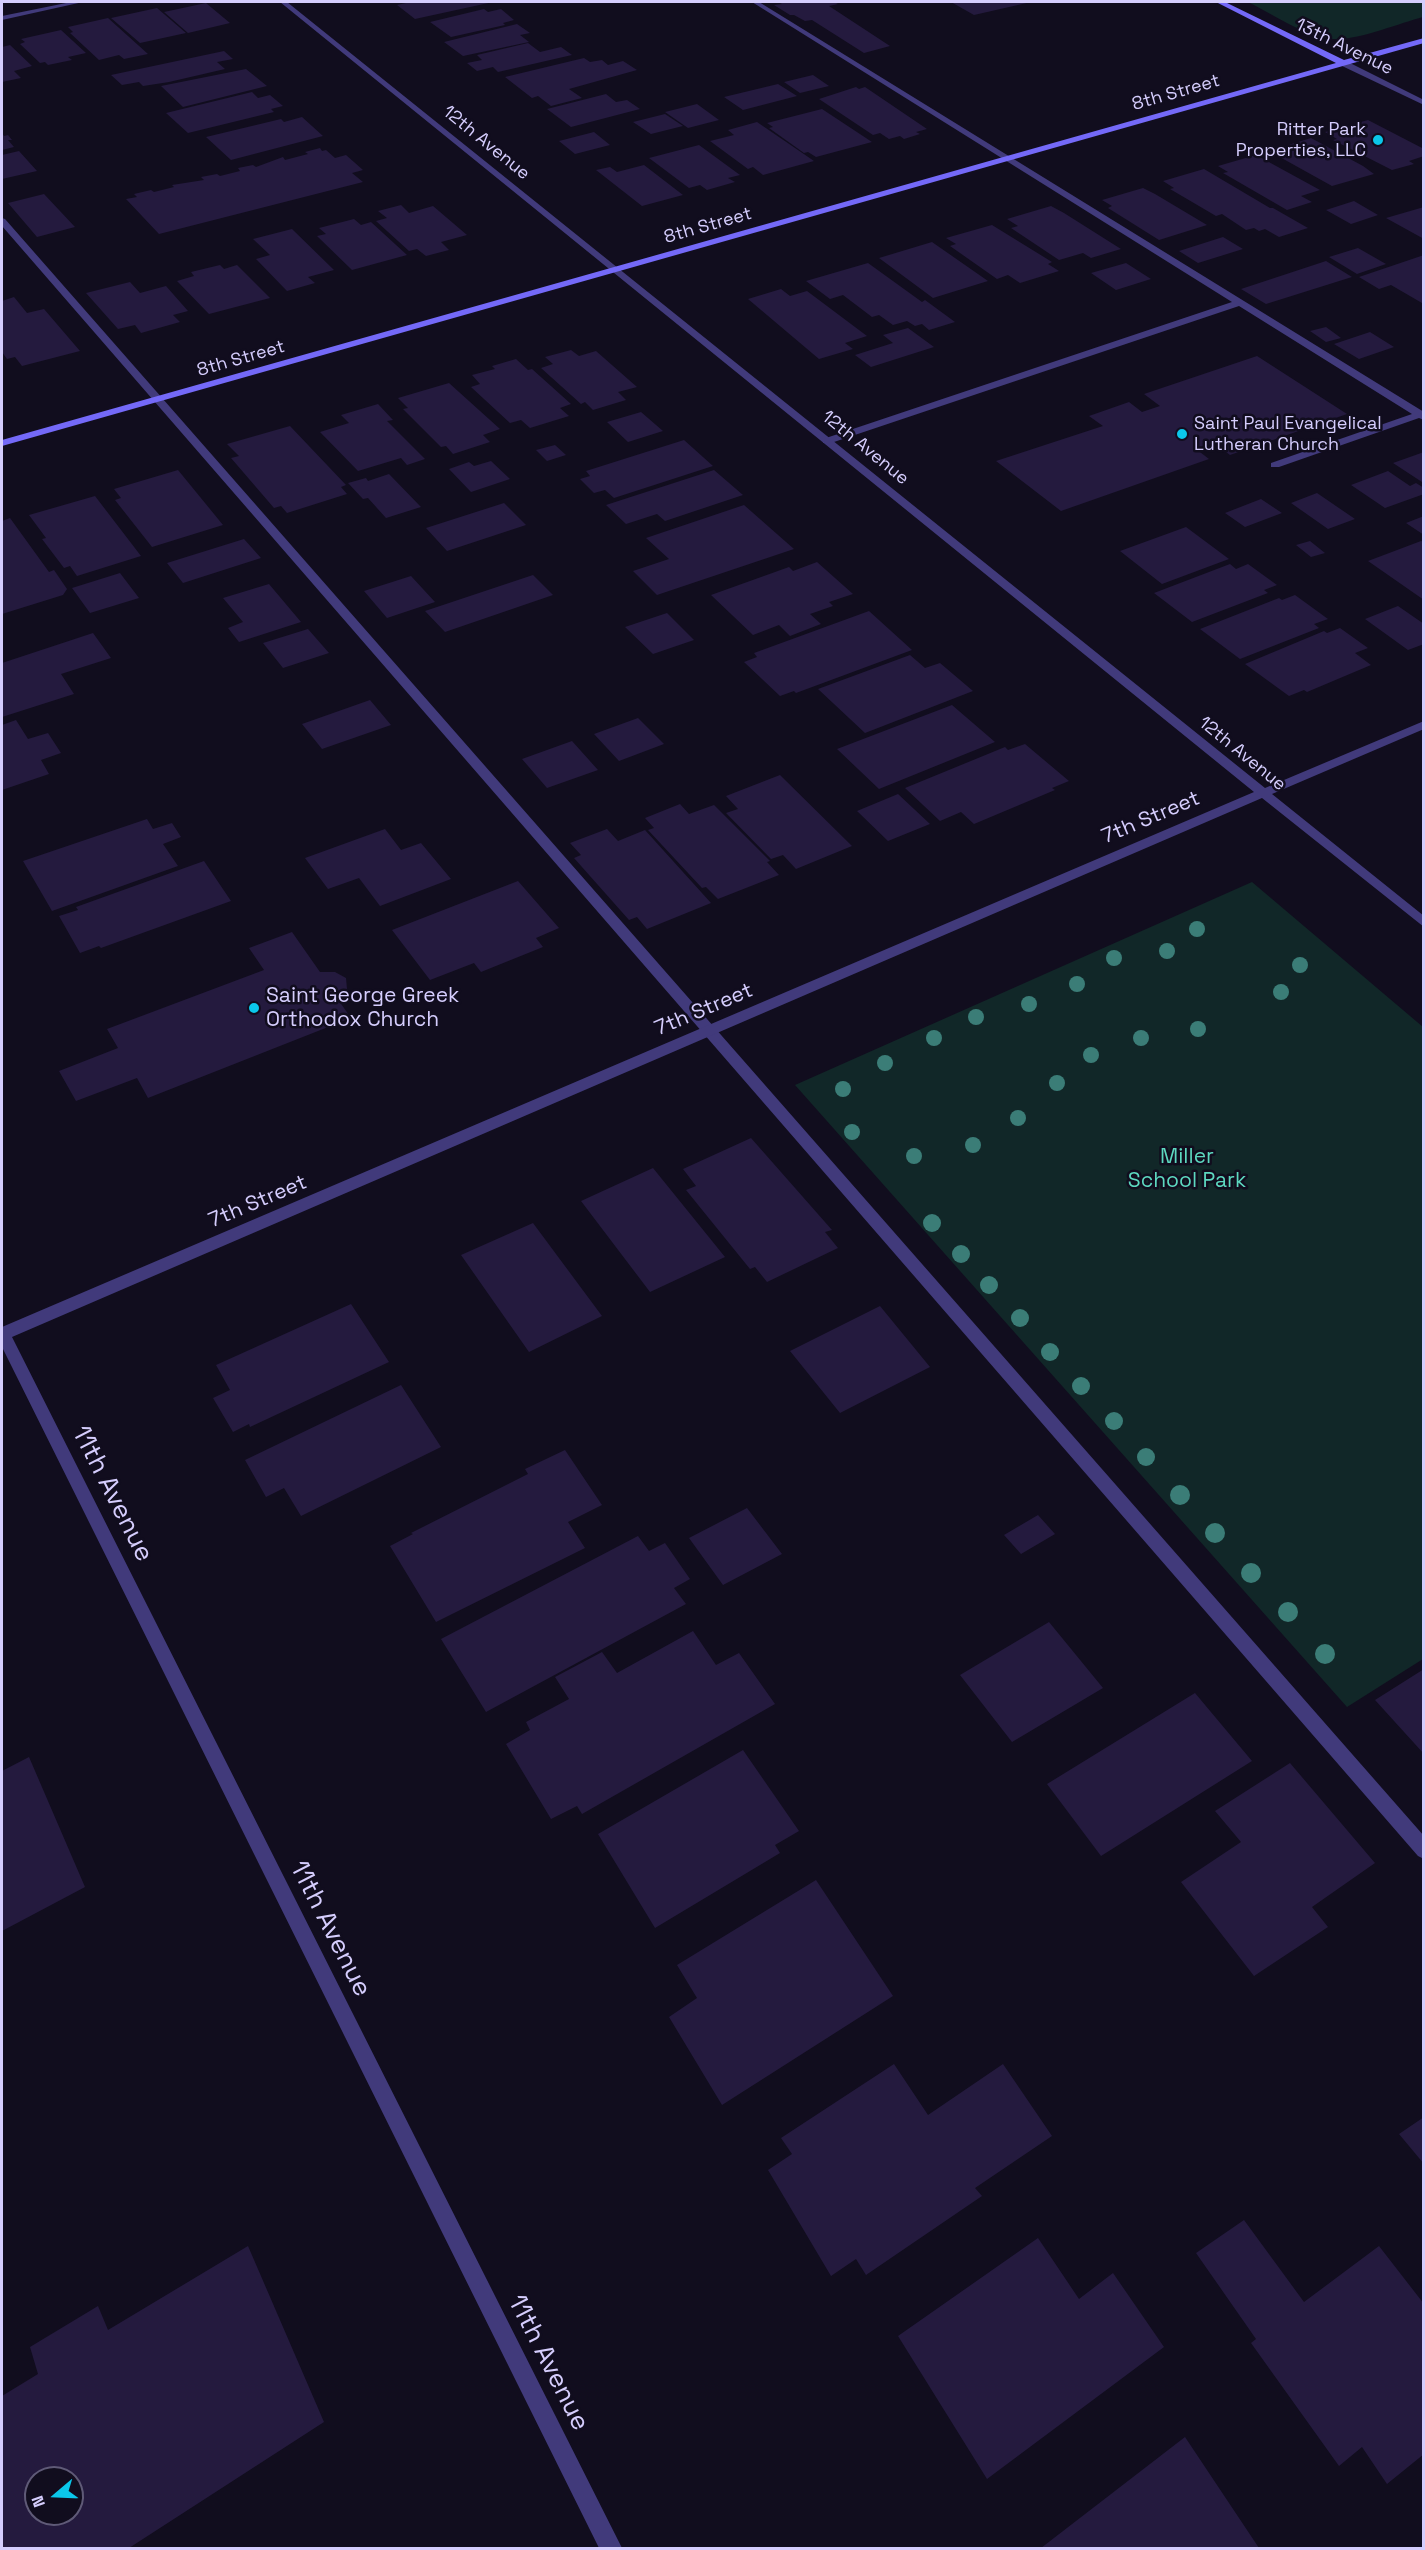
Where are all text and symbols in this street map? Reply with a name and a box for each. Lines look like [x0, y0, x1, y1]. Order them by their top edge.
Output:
street label: 13th Avenue [1292, 14, 1396, 80]
street label: 8th Street [1130, 70, 1222, 116]
street label: 12th Avenue [438, 101, 534, 185]
place label: Ritter Park Properties, LLC [1236, 119, 1366, 162]
marker: Ritter Park Properties, LLC [1371, 133, 1385, 147]
street label: 8th Street [662, 203, 754, 249]
street label: 8th Street [195, 336, 287, 382]
street label: 12th Avenue [817, 406, 913, 490]
place label: Saint Paul Evangelical Lutheran Church [1194, 413, 1382, 456]
marker: Saint Paul Evangelical Lutheran Church [1175, 427, 1189, 441]
street label: 12th Avenue [1194, 712, 1290, 796]
street label: 7th Street [1098, 786, 1204, 850]
street label: 7th Street [651, 978, 757, 1042]
place label: Saint George Greek Orthodox Church [266, 983, 459, 1033]
marker: Saint George Greek Orthodox Church [247, 1001, 261, 1015]
park label: Miller School Park [1128, 1144, 1246, 1194]
street label: 7th Street [205, 1170, 311, 1234]
street label: 11th Avenue [64, 1421, 160, 1567]
street label: 11th Avenue [282, 1856, 378, 2002]
street label: 11th Avenue [500, 2290, 596, 2436]
north arrow [24, 2466, 84, 2526]
text: N [27, 2493, 50, 2510]

